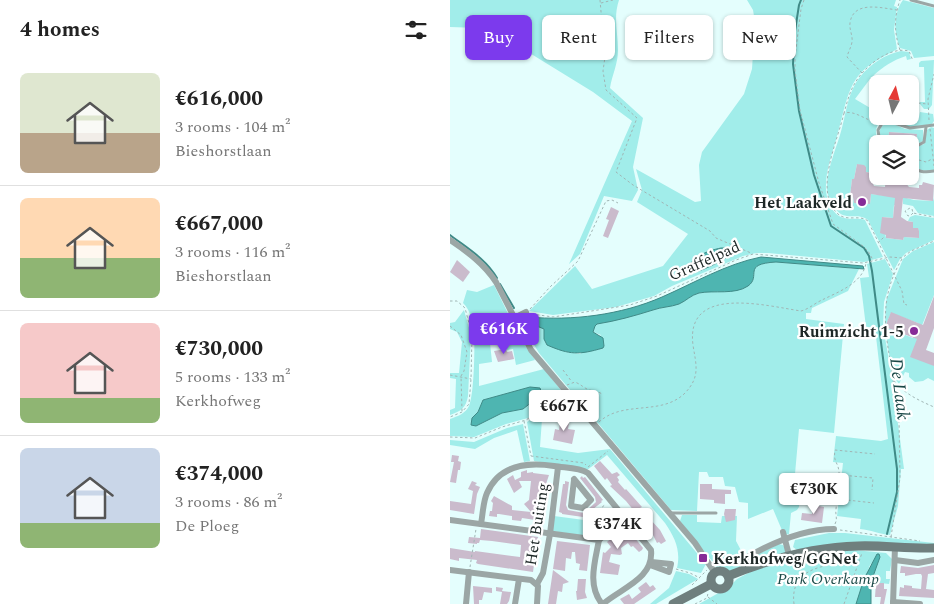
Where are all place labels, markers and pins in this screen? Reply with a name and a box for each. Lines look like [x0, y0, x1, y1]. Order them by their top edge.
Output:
place label: Het Laakveld [754, 191, 852, 215]
marker: Het Laakveld [856, 196, 868, 208]
pin: €616K [469, 312, 539, 355]
place label: Ruimzicht 1-5 [798, 320, 904, 344]
marker: Ruimzicht 1-5 [908, 325, 920, 337]
pin: €667K [529, 390, 599, 432]
pin: €730K [779, 472, 849, 515]
pin: €374K [583, 508, 653, 550]
place label: Kerkhofweg/GGNet [713, 547, 858, 571]
marker: Kerkhofweg/GGNet [697, 552, 709, 564]

